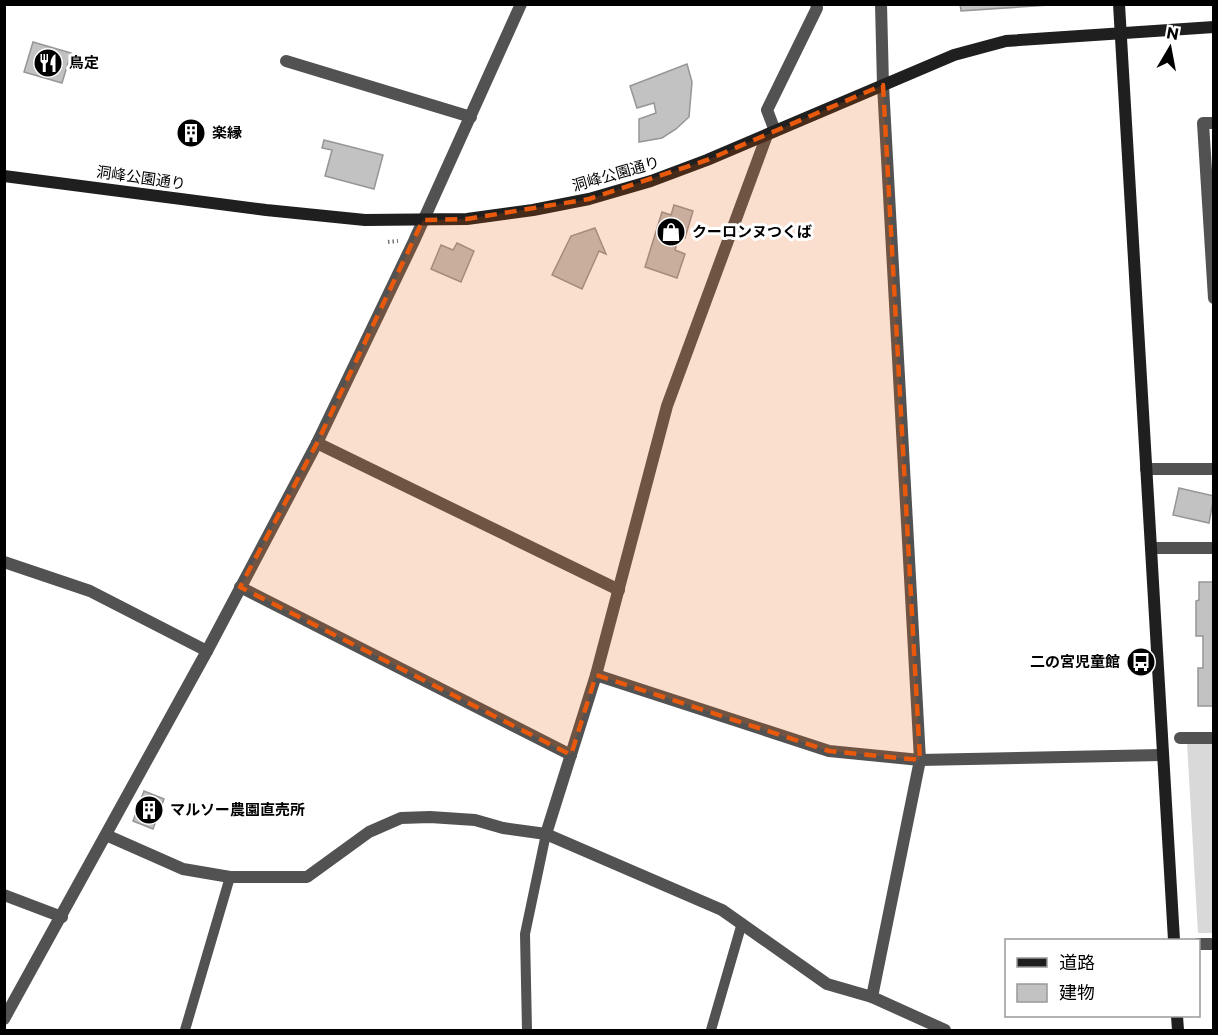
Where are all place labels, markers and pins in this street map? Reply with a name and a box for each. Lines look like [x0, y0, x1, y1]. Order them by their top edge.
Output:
restaurant icon: 鳥定 [32, 47, 64, 79]
place label: 鳥定 [69, 53, 99, 71]
building icon: 楽縁 [175, 117, 207, 149]
place label: 楽縁 [212, 123, 242, 141]
shop icon: クーロンヌつくば [655, 216, 687, 248]
place label: クーロンヌつくば [692, 222, 812, 240]
bus stop icon: 二の宮児童館 [1125, 646, 1157, 678]
place label: 二の宮児童館 [1030, 652, 1120, 670]
building icon: マルソー農園直売所 [133, 794, 165, 826]
place label: マルソー農園直売所 [170, 800, 305, 818]

